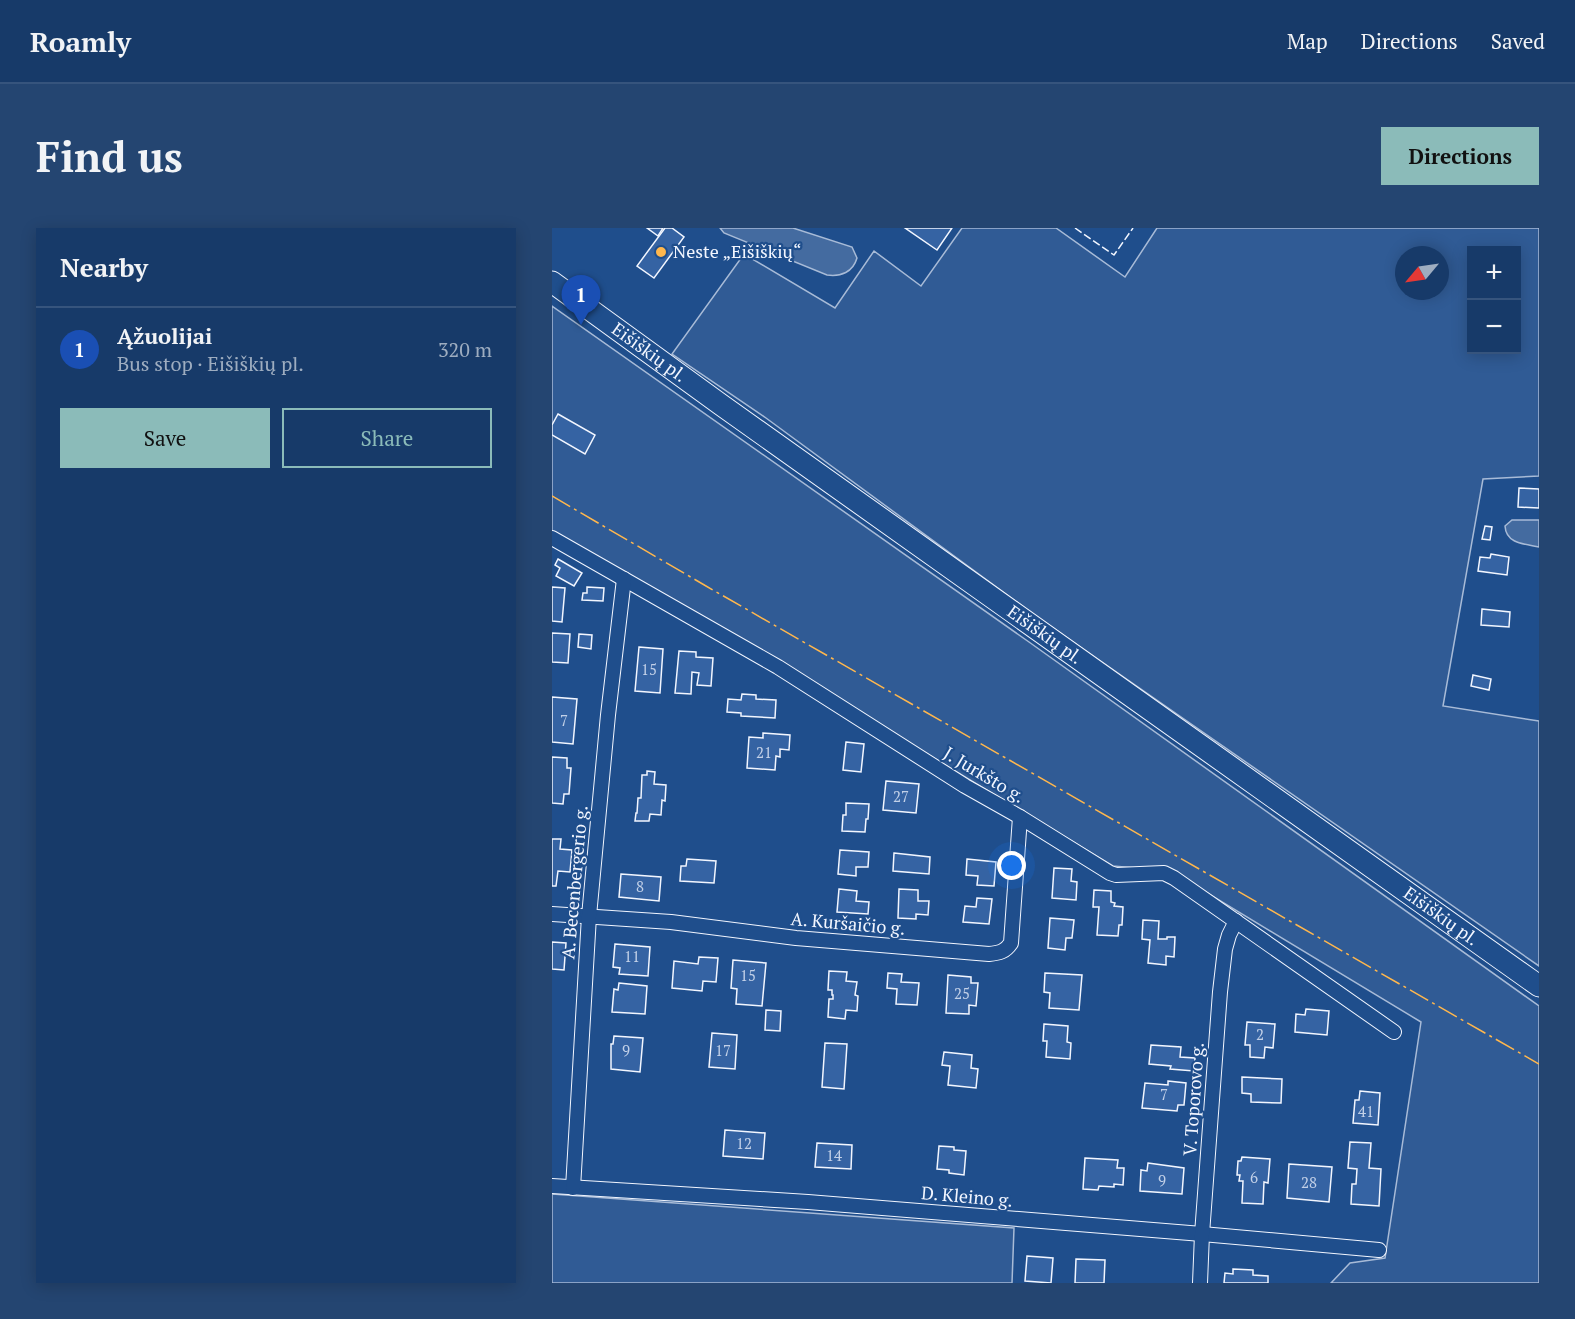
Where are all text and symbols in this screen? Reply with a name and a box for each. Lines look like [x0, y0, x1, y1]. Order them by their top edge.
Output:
text: Roamly [30, 23, 131, 60]
text: Map [1287, 27, 1328, 55]
text: Directions [1361, 27, 1458, 55]
text: Saved [1491, 27, 1545, 55]
button: Directions [1381, 127, 1539, 185]
text: Find us [36, 128, 183, 184]
place label: Neste „Eišiškių“ [673, 239, 801, 263]
marker: Neste „Eišiškių“ [654, 245, 668, 259]
north arrow [1395, 246, 1449, 300]
map controls [1467, 246, 1521, 354]
button: + [1467, 246, 1521, 300]
text: Nearby [60, 250, 148, 284]
pin: 1 [561, 276, 600, 325]
button: − [1467, 300, 1521, 354]
street label: Eišiškių pl. [607, 316, 692, 387]
text: Ąžuolijai [117, 321, 212, 350]
text: 1 [74, 336, 85, 363]
text: 320 m [438, 336, 492, 363]
text: Bus stop · Eišiškių pl. [117, 350, 304, 377]
button: Save [60, 408, 270, 468]
button: Share [282, 408, 492, 468]
street label: Eišiškių pl. [1003, 599, 1088, 669]
house number: 15 [641, 659, 657, 679]
house number: 7 [560, 710, 568, 730]
street label: J. Jurkšto g. [939, 740, 1030, 808]
house number: 21 [756, 742, 772, 762]
house number: 27 [893, 786, 909, 806]
street label: A. Becenbergerio g. [555, 804, 593, 960]
your location [997, 851, 1026, 880]
house number: 8 [636, 876, 644, 896]
street label: Eišiškių pl. [1399, 880, 1484, 950]
street label: A. Kuršaičio g. [790, 906, 906, 940]
house number: 11 [624, 946, 640, 966]
house number: 15 [740, 965, 756, 985]
house number: 25 [954, 983, 970, 1003]
house number: 2 [1256, 1024, 1264, 1044]
house number: 9 [622, 1040, 630, 1060]
house number: 17 [715, 1040, 731, 1060]
street label: V. Toporovo g. [1177, 1041, 1209, 1157]
house number: 7 [1160, 1084, 1168, 1104]
house number: 41 [1358, 1101, 1374, 1121]
house number: 12 [736, 1133, 752, 1153]
house number: 14 [826, 1145, 842, 1165]
house number: 6 [1250, 1167, 1258, 1187]
house number: 9 [1158, 1170, 1166, 1190]
house number: 28 [1301, 1172, 1317, 1192]
street label: D. Kleino g. [920, 1180, 1014, 1212]

